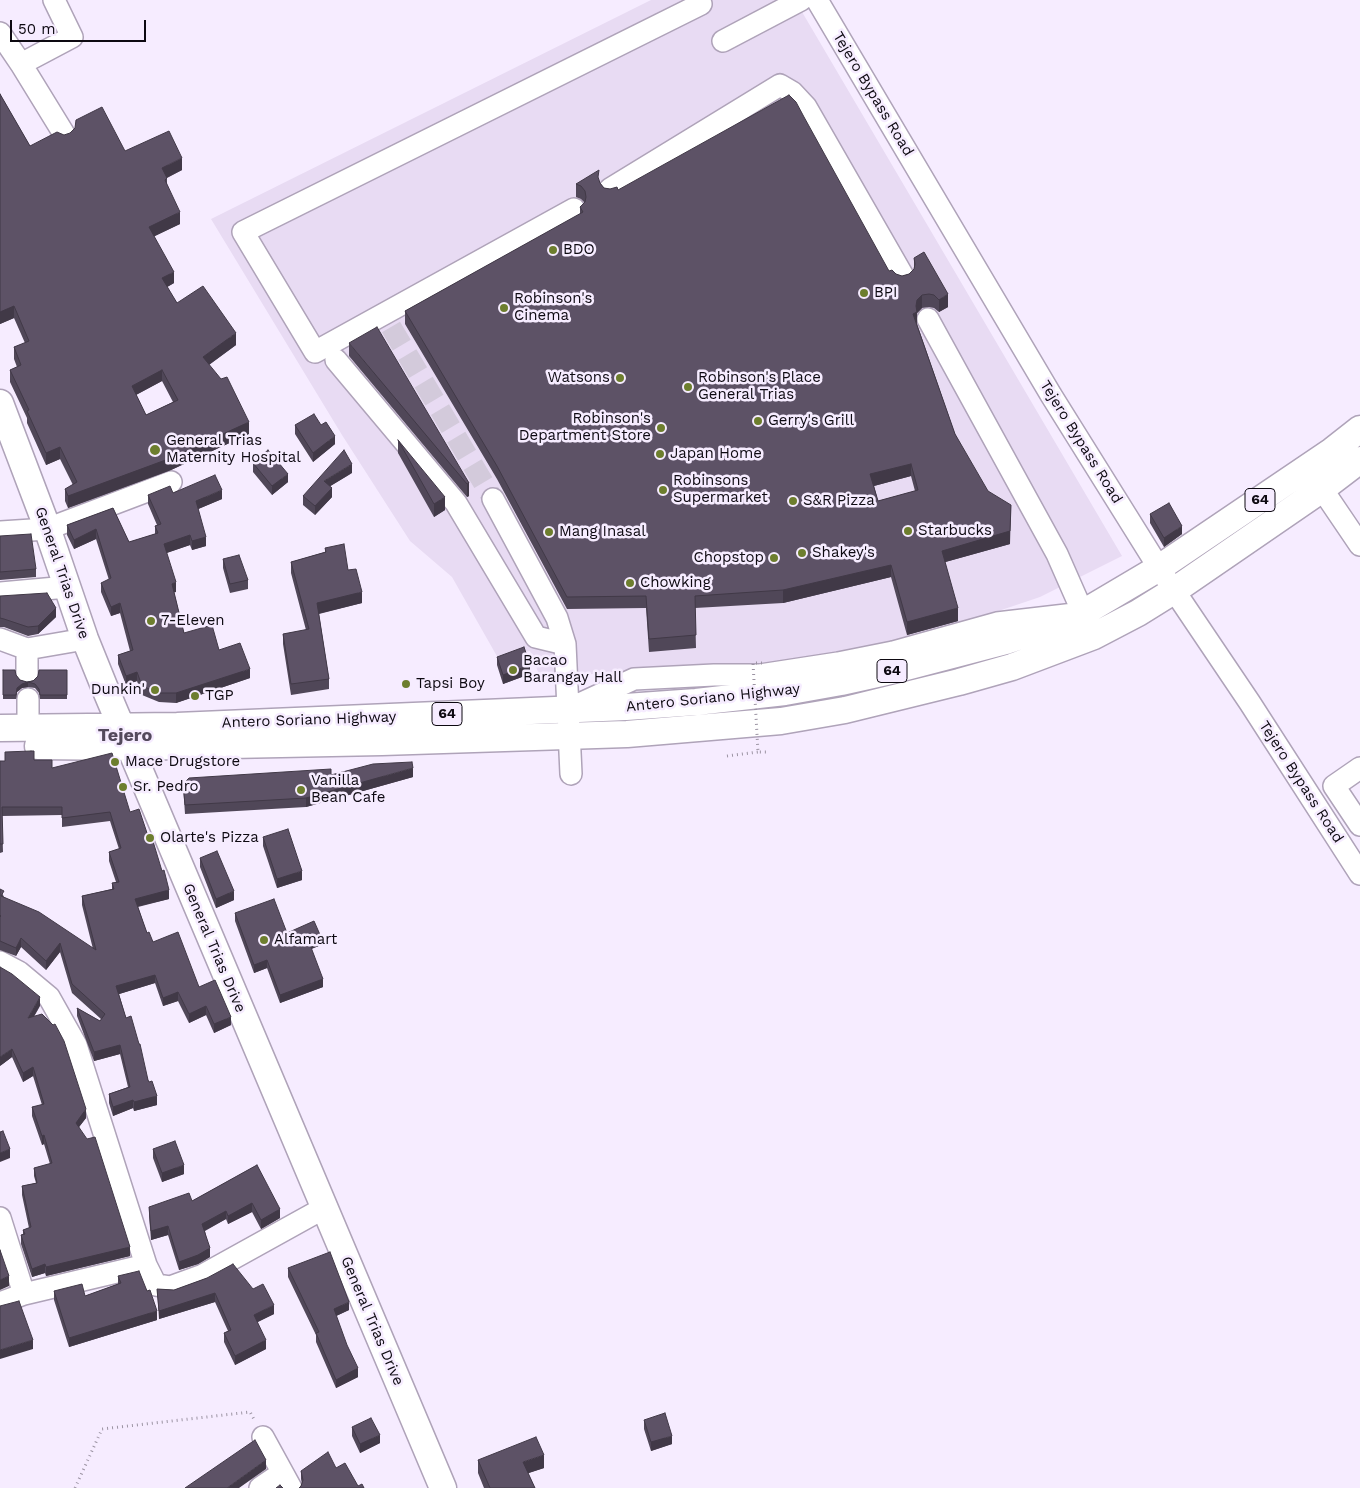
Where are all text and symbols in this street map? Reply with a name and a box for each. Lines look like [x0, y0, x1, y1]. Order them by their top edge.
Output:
scale bar [12, 10, 149, 42]
text: 50 m [18, 20, 55, 38]
street label: Tejero Bypass Road [829, 29, 917, 159]
place label: BDO [563, 241, 595, 259]
marker: BDO [547, 244, 559, 256]
place label: BPI [874, 284, 897, 302]
marker: BPI [858, 287, 870, 299]
place label: Robinson's Cinema [514, 290, 592, 325]
marker: Robinson's Cinema [498, 302, 510, 314]
place label: Watsons [548, 369, 610, 387]
place label: Robinson's Place General Trias [698, 369, 821, 404]
marker: Watsons [614, 372, 626, 384]
street label: Tejero Bypass Road [1036, 377, 1126, 507]
marker: Robinson's Place General Trias [682, 381, 694, 393]
place label: Robinson's Department Store [519, 410, 651, 445]
place label: Gerry's Grill [768, 412, 854, 430]
marker: Gerry's Grill [752, 415, 764, 427]
marker: Robinson's Department Store [655, 422, 667, 434]
place label: General Trias Maternity Hospital [166, 432, 301, 467]
marker: General Trias Maternity Hospital [148, 443, 162, 457]
place label: Japan Home [670, 445, 762, 463]
marker: Japan Home [654, 448, 666, 460]
place label: Robinsons Supermarket [673, 472, 768, 507]
marker: Robinsons Supermarket [657, 484, 669, 496]
road number: 64 [1245, 488, 1275, 512]
place label: S&R Pizza [803, 492, 875, 510]
marker: S&R Pizza [787, 495, 799, 507]
street label: General Trias Drive [31, 505, 93, 641]
place label: Starbucks [918, 522, 992, 540]
place label: Mang Inasal [559, 523, 646, 541]
marker: Starbucks [902, 525, 914, 537]
marker: Mang Inasal [543, 526, 555, 538]
place label: Shakey's [812, 544, 875, 562]
marker: Shakey's [796, 547, 808, 559]
place label: Chopstop [693, 549, 764, 567]
marker: Chopstop [768, 552, 780, 564]
place label: Chowking [640, 574, 711, 592]
marker: Chowking [624, 577, 636, 589]
place label: 7-Eleven [161, 612, 225, 630]
marker: 7-Eleven [145, 615, 157, 627]
place label: Bacao Barangay Hall [523, 652, 622, 687]
road number: 64 [877, 659, 907, 682]
marker: Bacao Barangay Hall [507, 664, 519, 676]
place label: Tapsi Boy [416, 675, 485, 693]
marker: Tapsi Boy [400, 678, 412, 690]
street label: Antero Soriano Highway [625, 680, 801, 716]
place label: Dunkin' [91, 681, 145, 699]
marker: Dunkin' [149, 684, 161, 696]
place label: TGP [205, 687, 234, 705]
marker: TGP [189, 690, 201, 702]
road number: 64 [432, 702, 462, 726]
street label: Antero Soriano Highway [221, 708, 397, 732]
street label: Tejero Bypass Road [1255, 718, 1347, 846]
district label: Tejero [98, 725, 152, 747]
place label: Mace Drugstore [125, 753, 240, 771]
marker: Mace Drugstore [109, 756, 121, 768]
place label: Vanilla Bean Cafe [311, 772, 385, 807]
place label: Sr. Pedro [133, 778, 199, 796]
marker: Sr. Pedro [117, 781, 129, 793]
marker: Vanilla Bean Cafe [295, 784, 307, 796]
place label: Olarte's Pizza [160, 829, 259, 847]
marker: Olarte's Pizza [144, 832, 156, 844]
street label: General Trias Drive [179, 881, 249, 1015]
place label: Alfamart [274, 931, 337, 949]
marker: Alfamart [258, 934, 270, 946]
street label: General Trias Drive [337, 1254, 407, 1388]

